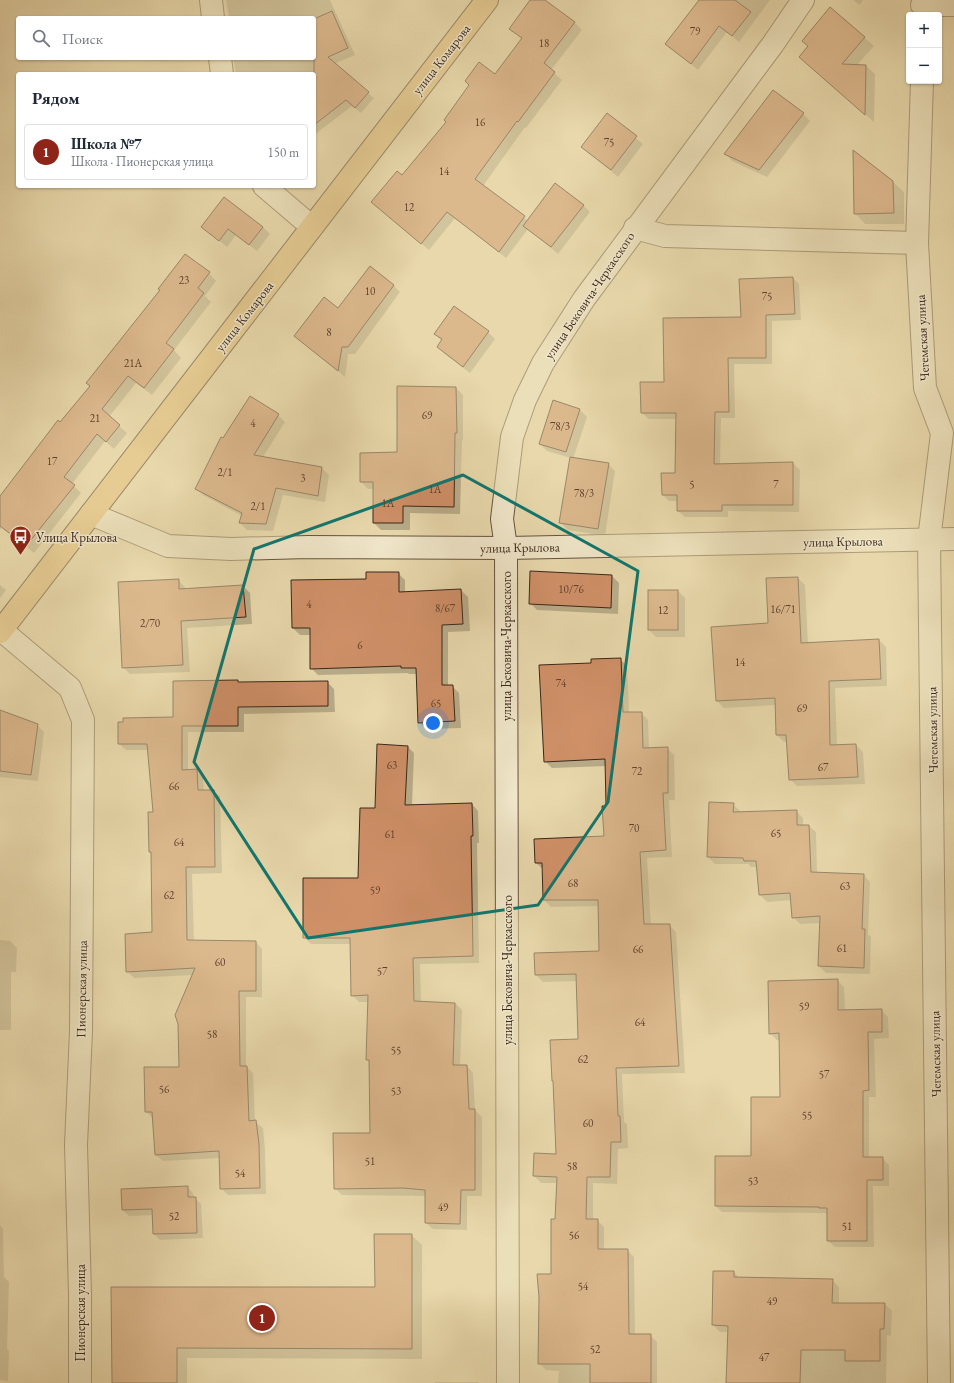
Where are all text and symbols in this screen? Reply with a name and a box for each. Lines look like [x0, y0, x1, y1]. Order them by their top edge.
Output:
map controls [906, 12, 942, 84]
button: + [906, 12, 942, 48]
search box [16, 16, 316, 60]
street label: улица Комарова [409, 20, 475, 98]
house number: 79 [690, 24, 701, 38]
icon: search [30, 27, 52, 49]
text: Поиск [62, 29, 103, 48]
house number: 18 [539, 36, 549, 50]
button: − [906, 48, 942, 84]
text: Рядом [32, 87, 80, 109]
house number: 16 [475, 115, 486, 129]
text: Школа №7 [71, 134, 142, 153]
house number: 75 [604, 135, 614, 149]
text: 1 [43, 144, 49, 161]
text: 150 m [268, 144, 299, 161]
text: Школа · Пионерская улица [71, 153, 213, 170]
house number: 14 [439, 164, 450, 178]
house number: 12 [404, 200, 415, 214]
street label: улица Бековича-Черкасского [540, 228, 638, 362]
house number: 23 [179, 273, 189, 287]
street label: улица Комарова [212, 277, 278, 355]
house number: 10 [365, 284, 375, 298]
house number: 75 [762, 289, 772, 303]
street label: Чегемская улица [912, 293, 933, 382]
house number: 8 [326, 325, 332, 339]
house number: 21А [124, 356, 142, 370]
house number: 69 [422, 408, 433, 422]
house number: 21 [90, 411, 100, 425]
house number: 4 [250, 416, 256, 430]
house number: 78/3 [550, 419, 570, 433]
house number: 17 [47, 454, 58, 468]
house number: 2/1 [218, 465, 232, 479]
house number: 3 [300, 471, 306, 485]
house number: 5 [689, 477, 695, 491]
house number: 7 [773, 477, 779, 491]
house number: 1А [429, 482, 442, 496]
house number: 78/3 [574, 486, 594, 500]
house number: 1А [382, 496, 395, 510]
house number: 2/1 [251, 499, 265, 513]
bus stop icon: Улица Крылова [8, 524, 34, 557]
place label: Улица Крылова [35, 529, 118, 546]
street label: улица Крылова [803, 532, 884, 551]
street label: улица Крылова [480, 538, 561, 557]
street label: улица Бековича-Черкасского [498, 571, 515, 721]
house number: 10/76 [558, 582, 584, 596]
house number: 4 [306, 597, 312, 611]
house number: 8/67 [435, 601, 456, 615]
house number: 16/71 [770, 602, 796, 616]
house number: 12 [658, 603, 669, 617]
house number: 2/70 [140, 616, 160, 630]
house number: 6 [357, 638, 363, 652]
house number: 14 [735, 655, 746, 669]
house number: 74 [556, 676, 567, 690]
street label: Чегемская улица [923, 686, 942, 774]
house number: 65 [431, 696, 441, 710]
house number: 69 [797, 701, 808, 715]
your location [423, 713, 443, 733]
house number: 63 [387, 758, 397, 772]
house number: 67 [818, 760, 829, 774]
house number: 72 [632, 764, 643, 778]
house number: 66 [169, 779, 180, 793]
house number: 70 [629, 821, 639, 835]
house number: 65 [771, 826, 781, 840]
house number: 61 [385, 827, 395, 841]
house number: 64 [174, 835, 185, 849]
house number: 68 [568, 876, 578, 890]
house number: 63 [840, 879, 850, 893]
house number: 59 [370, 883, 381, 897]
house number: 62 [164, 888, 175, 902]
street label: улица Бековича-Черкасского [499, 895, 516, 1045]
street label: Пионерская улица [72, 939, 91, 1038]
house number: 61 [837, 941, 847, 955]
house number: 66 [633, 942, 644, 956]
house number: 60 [215, 955, 225, 969]
house number: 57 [377, 964, 388, 978]
house number: 59 [799, 999, 810, 1013]
street label: Чегемская улица [926, 1010, 945, 1098]
house number: 64 [635, 1015, 646, 1029]
house number: 58 [207, 1027, 217, 1041]
house number: 55 [391, 1043, 401, 1057]
house number: 62 [578, 1052, 589, 1066]
house number: 57 [819, 1067, 830, 1081]
house number: 56 [159, 1082, 170, 1096]
house number: 53 [391, 1084, 401, 1098]
house number: 55 [802, 1108, 812, 1122]
house number: 60 [583, 1116, 593, 1130]
house number: 51 [365, 1154, 375, 1168]
house number: 58 [567, 1159, 577, 1173]
house number: 54 [235, 1166, 246, 1180]
house number: 53 [748, 1174, 758, 1188]
house number: 49 [438, 1200, 449, 1214]
house number: 52 [169, 1209, 180, 1223]
house number: 51 [842, 1219, 852, 1233]
house number: 56 [569, 1228, 580, 1242]
street label: Пионерская улица [72, 1263, 89, 1362]
house number: 54 [578, 1279, 589, 1293]
house number: 49 [767, 1294, 778, 1308]
pin: 1 [249, 1303, 275, 1333]
house number: 52 [590, 1342, 601, 1356]
house number: 47 [759, 1350, 770, 1364]

